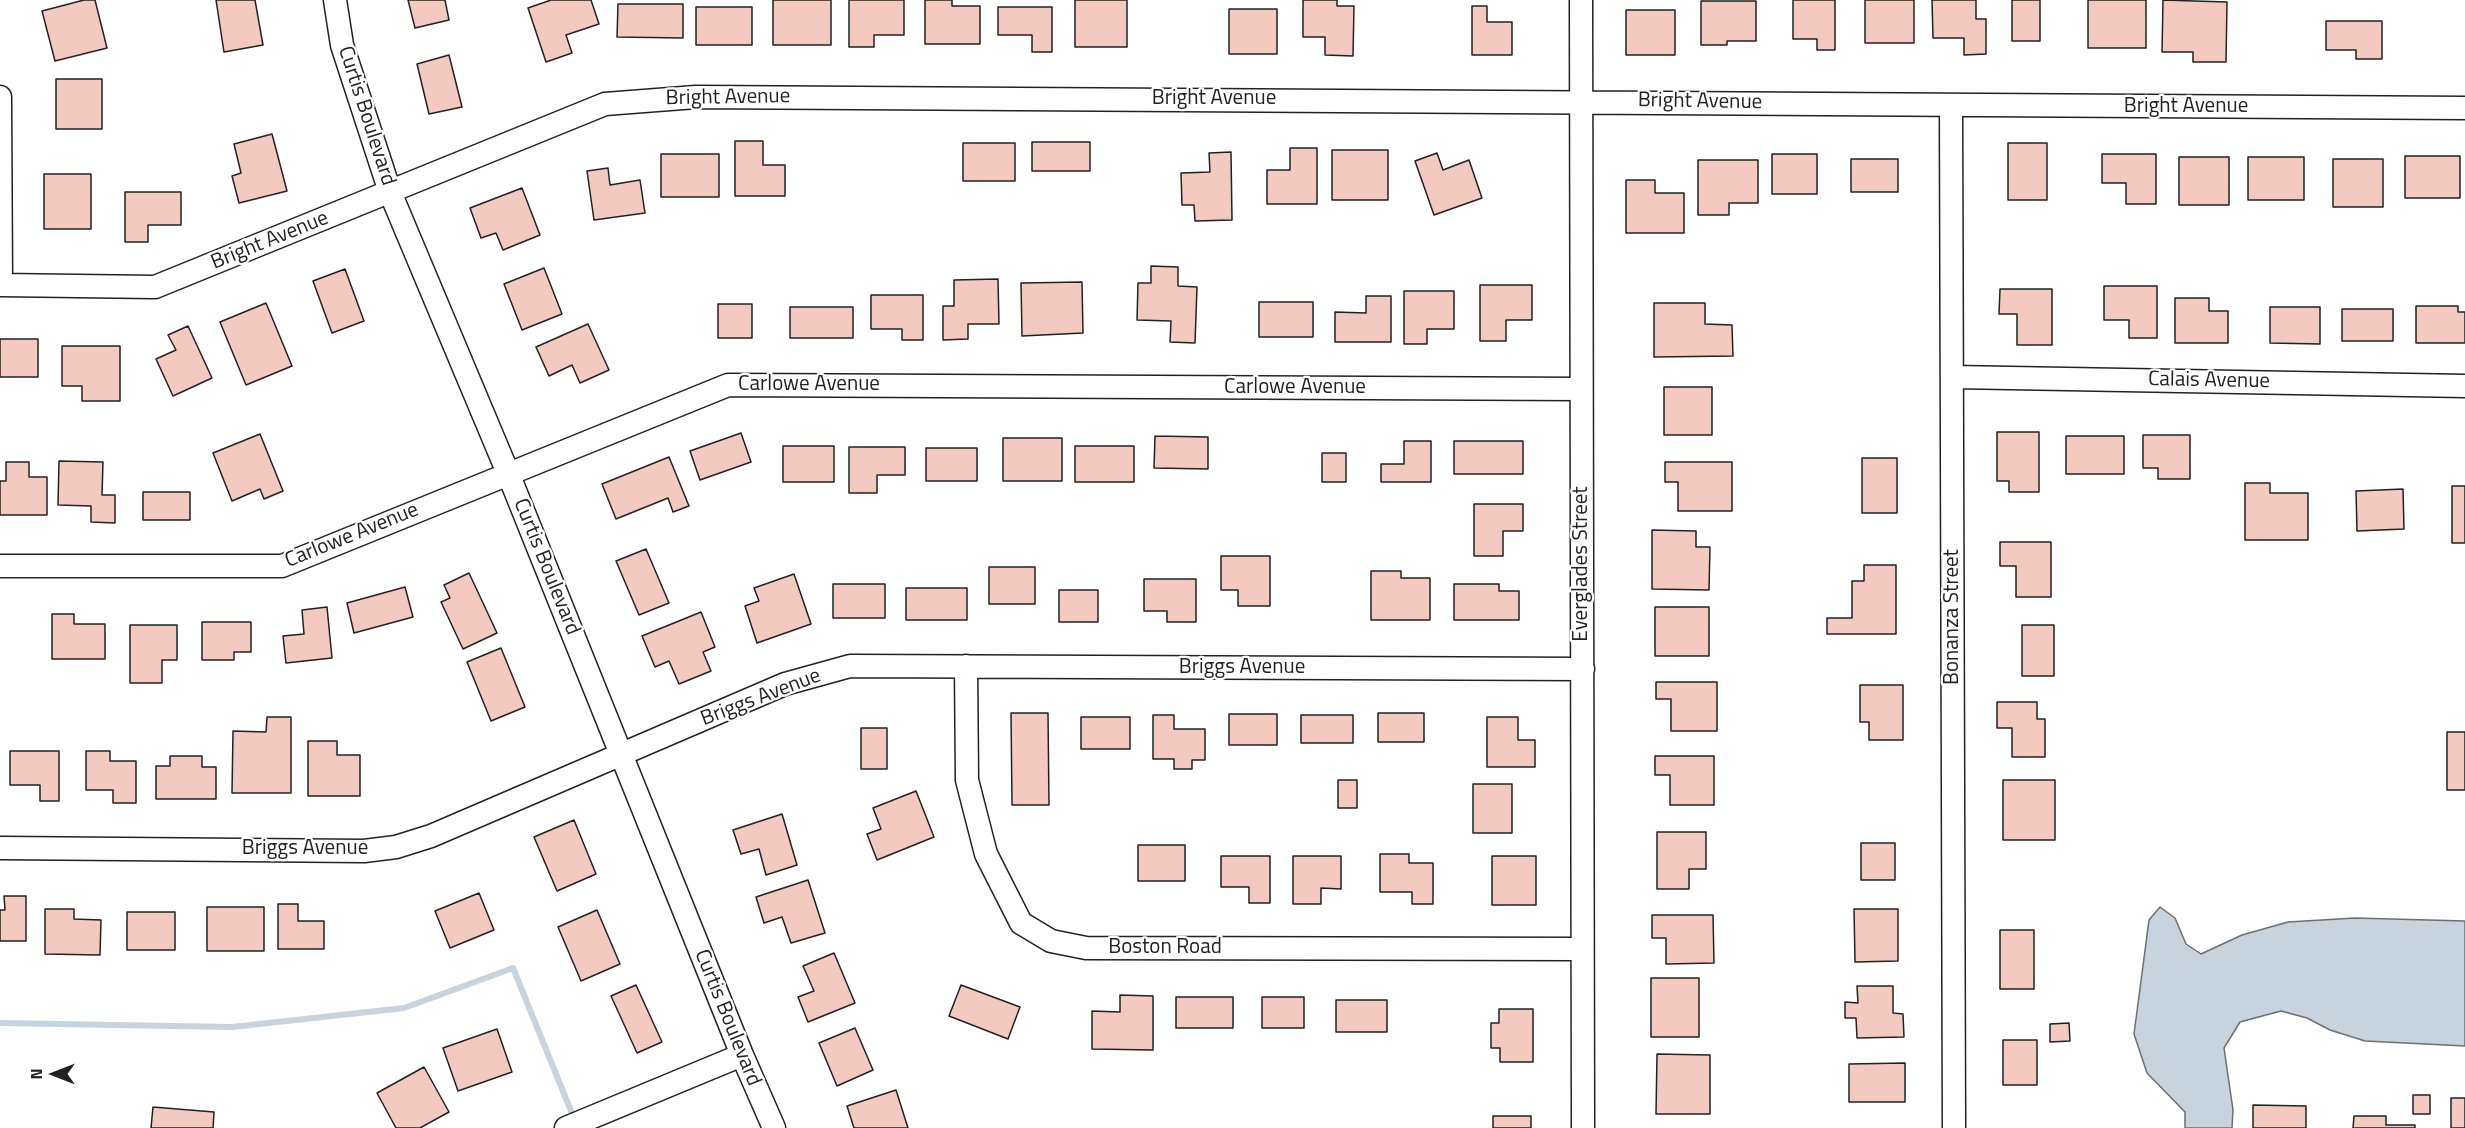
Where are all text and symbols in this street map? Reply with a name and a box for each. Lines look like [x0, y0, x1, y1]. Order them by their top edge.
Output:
street label: Curtis Boulevard [332, 43, 400, 189]
street label: Bright Avenue [666, 84, 790, 112]
street label: Bright Avenue [1152, 86, 1276, 112]
street label: Bright Avenue [1638, 88, 1762, 116]
street label: Bright Avenue [2124, 94, 2248, 120]
street label: Bright Avenue [208, 206, 332, 276]
street label: Calais Avenue [2148, 367, 2270, 395]
street label: Carlowe Avenue [738, 372, 880, 398]
street label: Carlowe Avenue [1224, 375, 1366, 401]
street label: Everglades Street [1569, 486, 1595, 642]
street label: Curtis Boulevard [507, 495, 585, 639]
street label: Carlowe Avenue [282, 498, 422, 574]
street label: Bonanza Street [1940, 549, 1966, 685]
street label: Briggs Avenue [1179, 655, 1305, 681]
street label: Briggs Avenue [697, 664, 825, 732]
street label: Briggs Avenue [242, 836, 368, 862]
street label: Boston Road [1108, 935, 1222, 961]
street label: Curtis Boulevard [688, 946, 766, 1090]
north arrow [24, 1044, 84, 1104]
text: N [24, 1068, 48, 1080]

